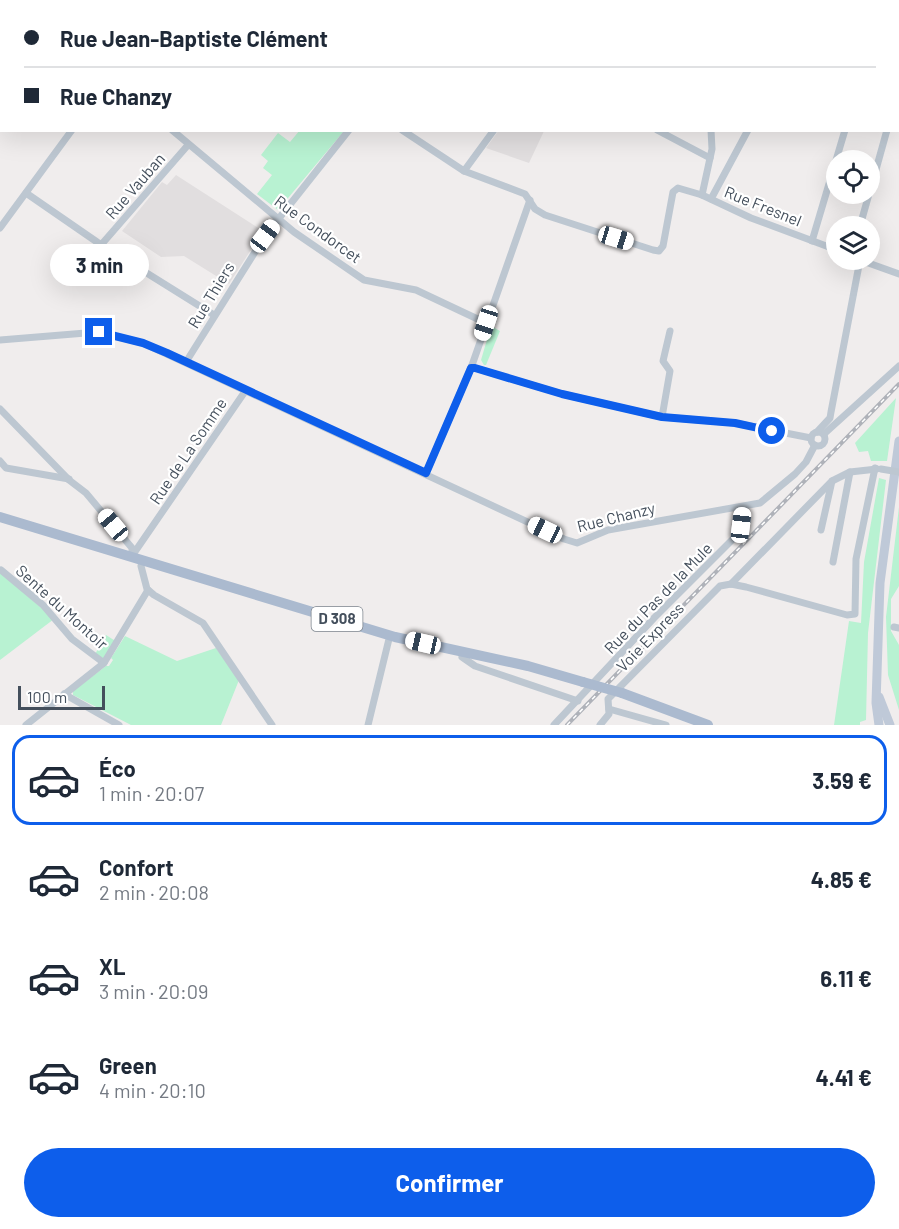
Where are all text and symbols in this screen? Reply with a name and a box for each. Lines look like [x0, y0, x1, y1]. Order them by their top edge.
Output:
text: Rue Jean-Baptiste Clément [60, 25, 328, 51]
text: Rue Chanzy [60, 83, 172, 109]
street label: Rue Vauban [101, 149, 168, 222]
map controls [826, 150, 880, 270]
button: locate [826, 150, 880, 204]
street label: Rue Fresnel [722, 181, 805, 230]
street label: Rue Condorcet [271, 191, 365, 266]
car [247, 216, 283, 256]
button: layers [826, 216, 880, 270]
car [596, 224, 636, 252]
callout: 3 min [50, 245, 148, 287]
text: 3 min [76, 253, 123, 277]
street label: Rue Thiers [183, 258, 238, 331]
car [472, 303, 500, 343]
route end [85, 318, 112, 345]
street label: Rue de La Somme [145, 394, 230, 507]
route start [758, 417, 785, 444]
street label: Rue Chanzy [575, 498, 657, 535]
car [95, 505, 131, 545]
car [730, 506, 752, 544]
car [525, 514, 565, 546]
street label: Rue du Pas de la Mule [600, 538, 715, 657]
street label: Sente du Montoir [12, 560, 112, 653]
street label: Voie Express [612, 598, 687, 675]
road number: D 308 [312, 607, 362, 631]
car [403, 630, 443, 656]
scale bar [18, 683, 105, 710]
text: 100 m [27, 687, 67, 706]
icon: car [27, 753, 81, 807]
text: Éco [99, 755, 136, 781]
text: 3.59 € [812, 767, 872, 793]
text: 1 min · 20:07 [99, 781, 204, 805]
icon: car [27, 852, 81, 906]
text: Confort [99, 854, 174, 880]
text: 4.85 € [811, 866, 872, 892]
text: 2 min · 20:08 [99, 880, 209, 904]
icon: car [27, 951, 81, 1005]
text: XL [99, 953, 125, 979]
text: 6.11 € [820, 965, 872, 991]
text: 3 min · 20:09 [99, 979, 208, 1003]
icon: car [27, 1050, 81, 1104]
text: Green [99, 1052, 157, 1078]
text: 4.41 € [815, 1064, 872, 1090]
text: 4 min · 20:10 [99, 1078, 206, 1102]
button: Confirmer [24, 1148, 875, 1217]

